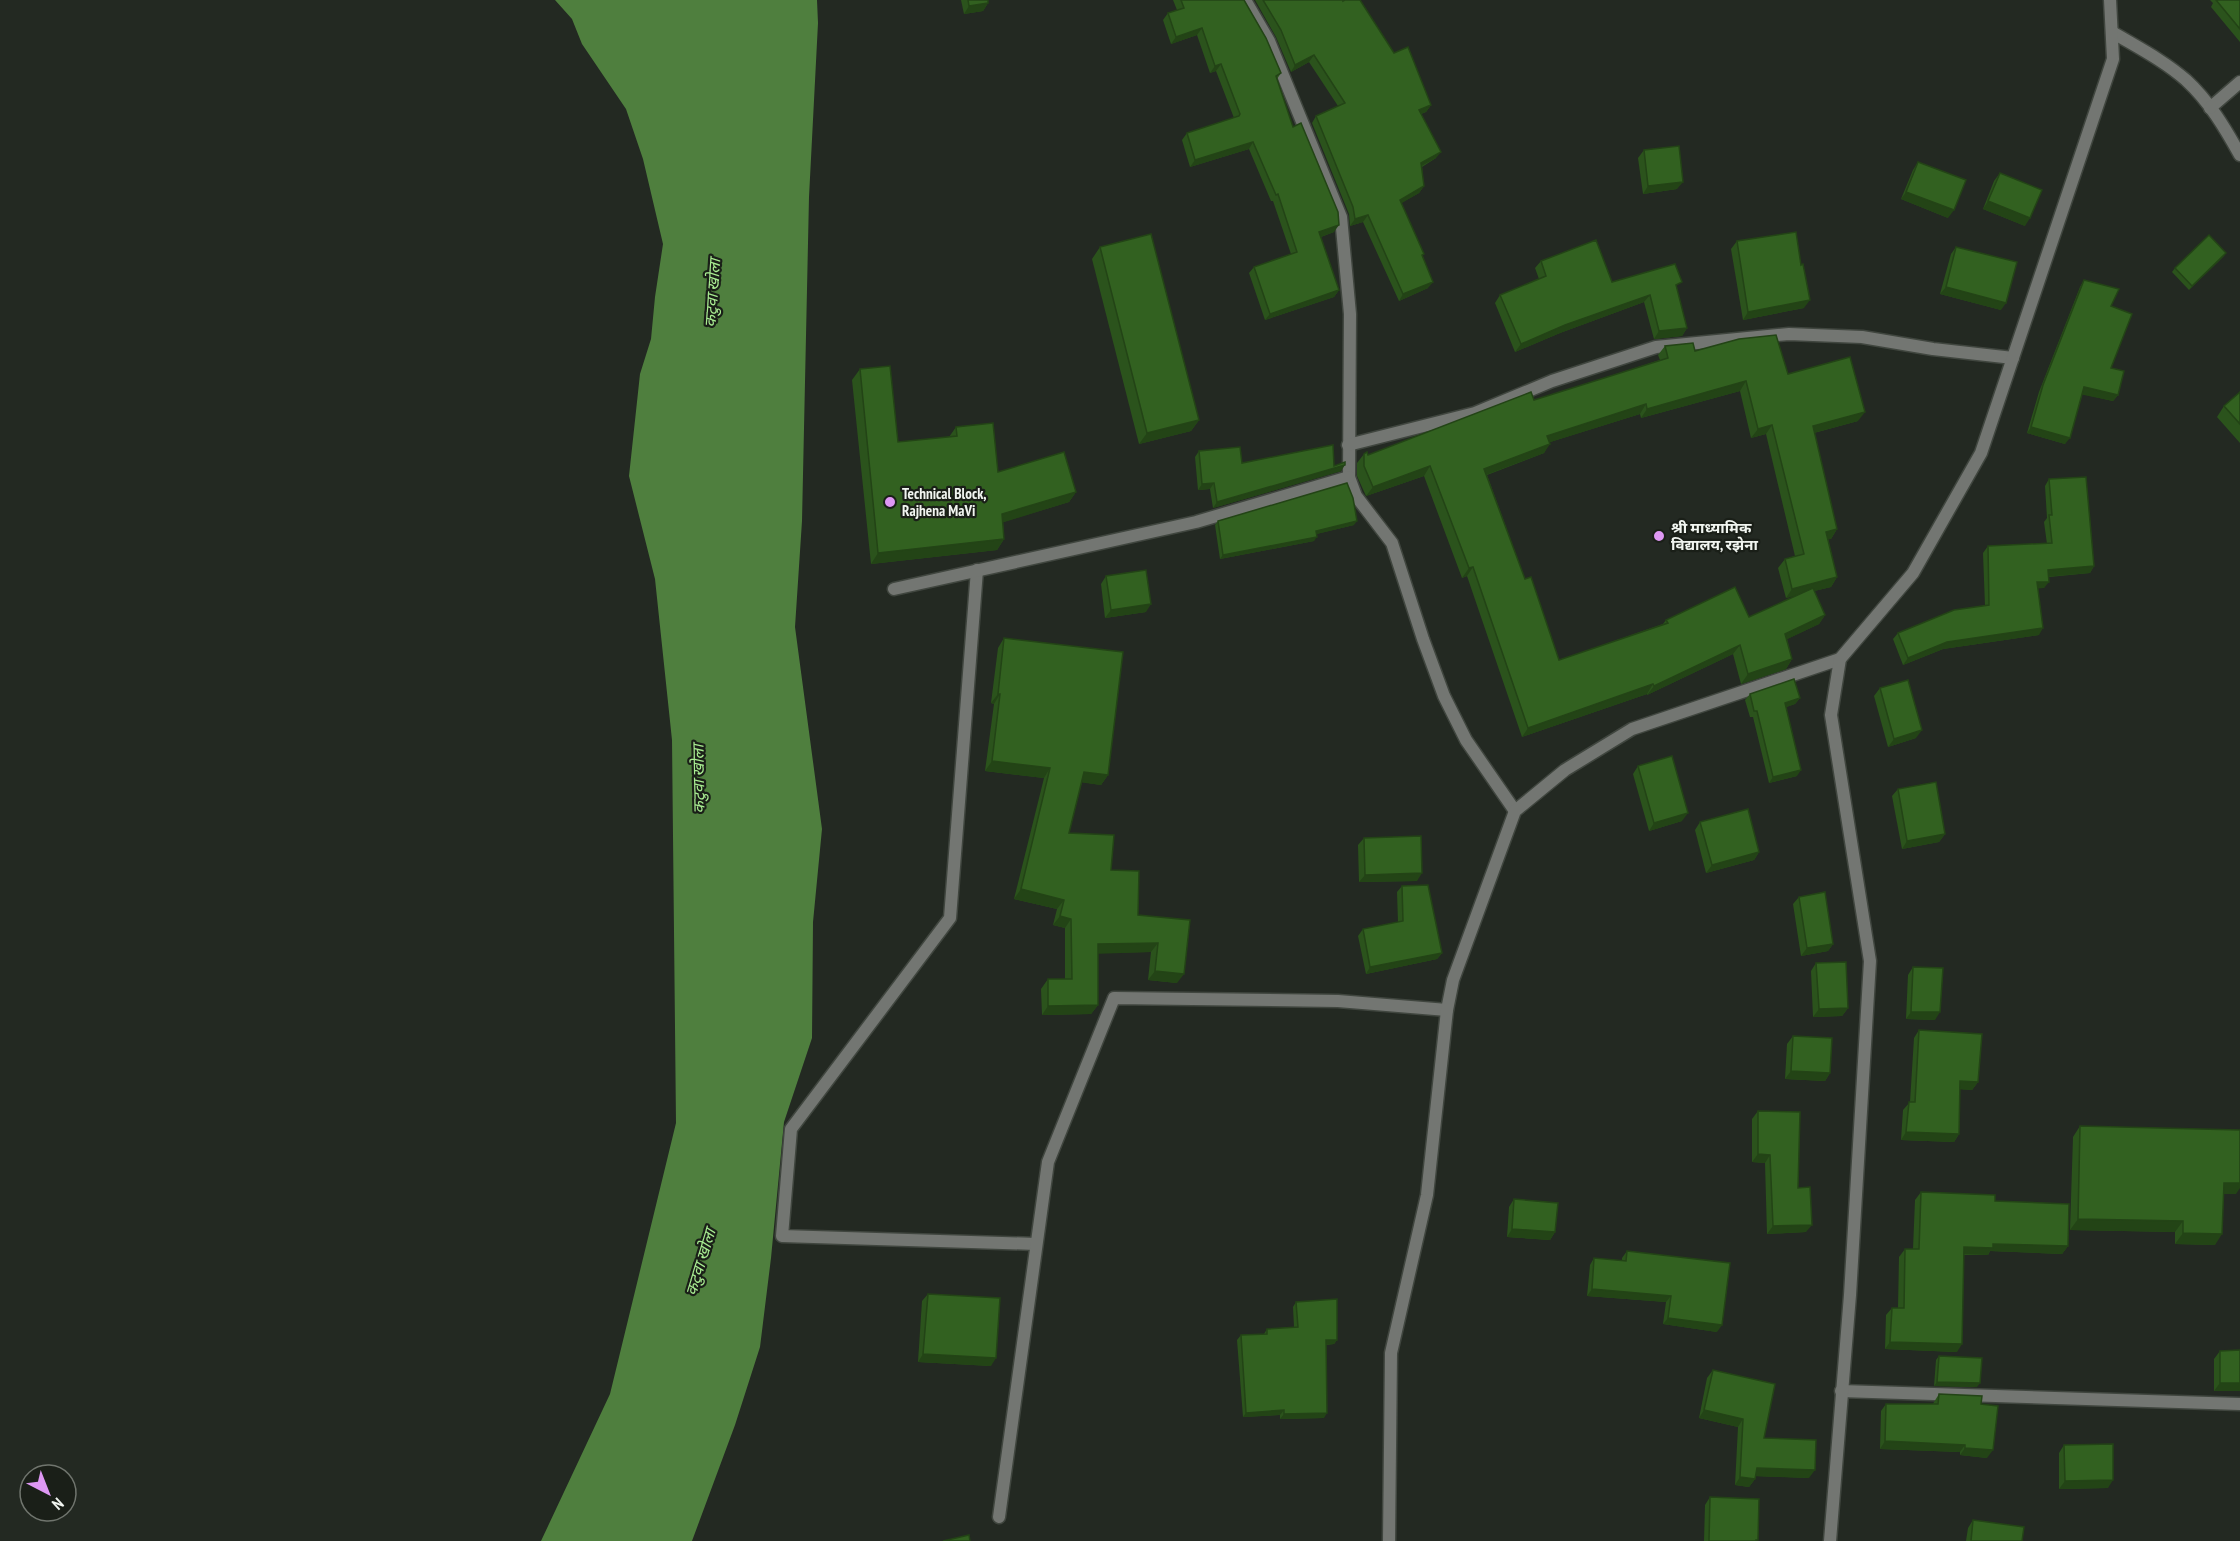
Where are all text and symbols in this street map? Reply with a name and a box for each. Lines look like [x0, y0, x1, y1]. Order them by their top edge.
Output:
water label: कटुवा खोला [700, 255, 726, 328]
place label: Technical Block, Rajhena MaVi [902, 484, 987, 520]
marker: Technical Block, Rajhena MaVi [883, 495, 897, 509]
place label: श्री माध्यामिक विद्यालय, रझेना [1671, 518, 1759, 554]
marker: श्री माध्यामिक विद्यालय, रझेना [1652, 529, 1666, 543]
water label: कटुवा खोला [687, 741, 710, 814]
water label: कटुवा खोला [680, 1223, 721, 1298]
north arrow [18, 1463, 78, 1523]
text: N [48, 1494, 68, 1514]

